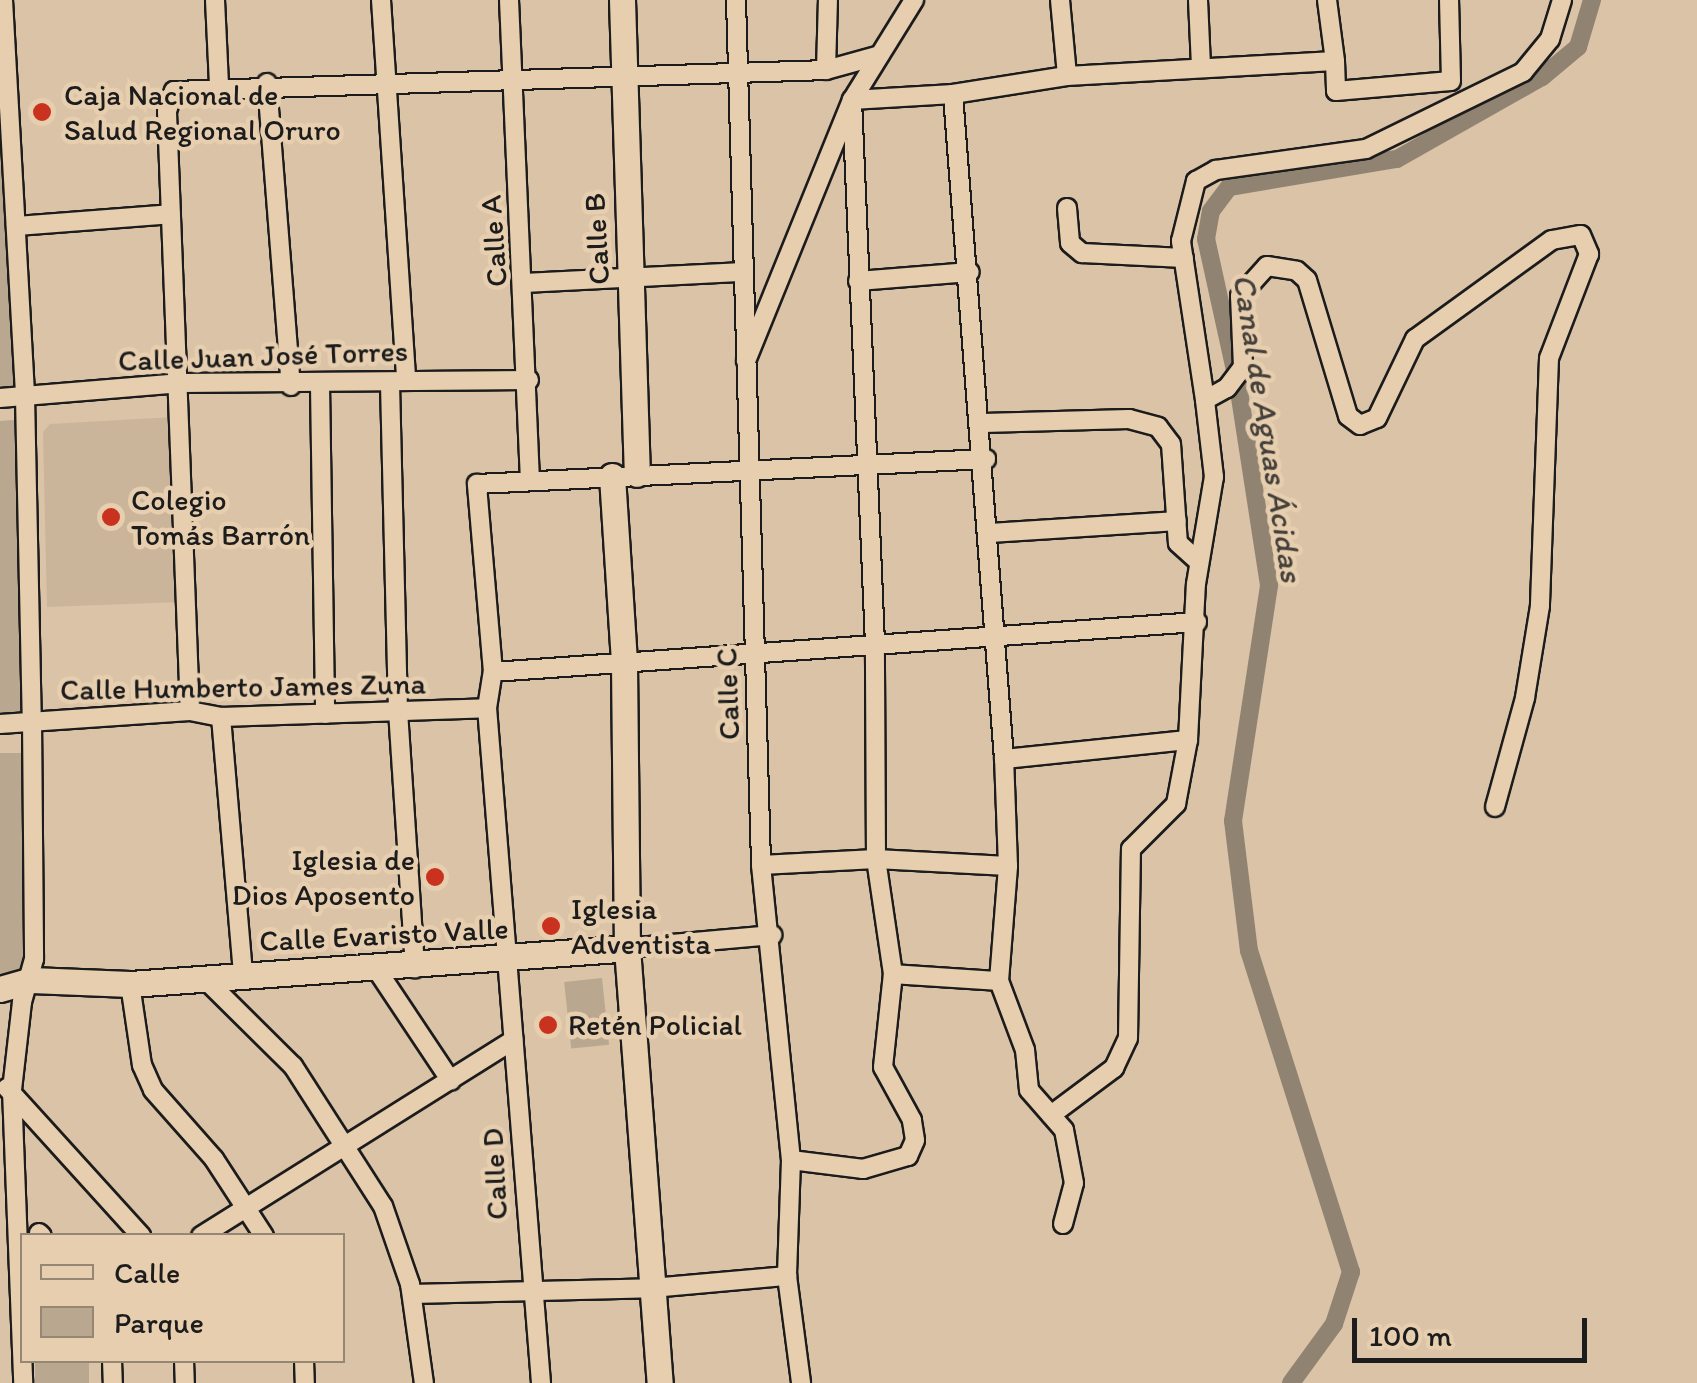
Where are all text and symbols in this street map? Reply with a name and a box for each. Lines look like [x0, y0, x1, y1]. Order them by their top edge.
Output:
place label: Caja Nacional de Salud Regional Oruro [64, 77, 338, 148]
marker: Caja Nacional de Salud Regional Oruro [29, 99, 55, 125]
street label: Calle B [577, 192, 617, 286]
street label: Calle A [473, 194, 515, 288]
water label: Canal de Aguas Ácidas [1225, 272, 1311, 584]
street label: Calle Juan José Torres [119, 333, 407, 379]
place label: Colegio Tomás Barrón [131, 482, 312, 552]
marker: Colegio Tomás Barrón [100, 506, 122, 528]
street label: Calle C [708, 647, 748, 741]
street label: Calle Humberto James Zuna [60, 666, 426, 708]
place label: Iglesia de Dios Aposento [231, 842, 415, 912]
marker: Iglesia de Dios Aposento [424, 866, 446, 888]
place label: Iglesia Adventista [571, 891, 711, 962]
street label: Calle Evaristo Valle [259, 911, 509, 959]
marker: Iglesia Adventista [540, 915, 562, 937]
place label: Retén Policial [568, 1007, 742, 1043]
marker: Retén Policial [537, 1014, 559, 1036]
street label: Calle D [475, 1127, 515, 1221]
legend [20, 1233, 345, 1363]
text: Calle [114, 1254, 180, 1291]
scale bar [1357, 1298, 1592, 1360]
text: Parque [114, 1304, 204, 1341]
text: 100 m [1369, 1317, 1452, 1354]

